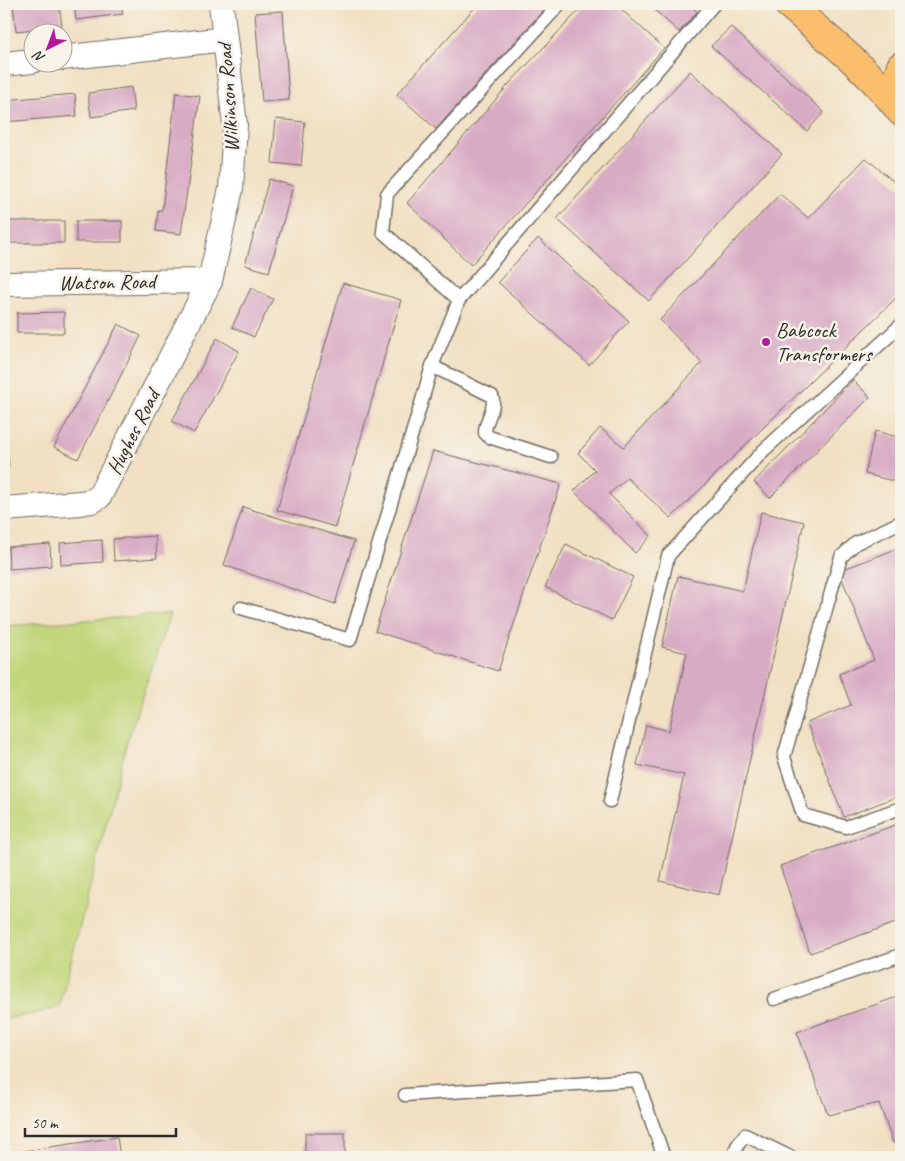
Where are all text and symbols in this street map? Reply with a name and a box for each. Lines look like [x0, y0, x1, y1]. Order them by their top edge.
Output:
north arrow [22, 22, 72, 72]
street label: Wilkinson Road [211, 40, 245, 153]
text: N [29, 47, 49, 67]
street label: Watson Road [59, 268, 159, 296]
place label: Babcock Transformers [776, 317, 873, 367]
marker: Babcock Transformers [760, 336, 772, 348]
street label: Hughes Road [101, 382, 167, 479]
scale bar [25, 1106, 176, 1138]
text: 50 m [32, 1114, 59, 1133]

